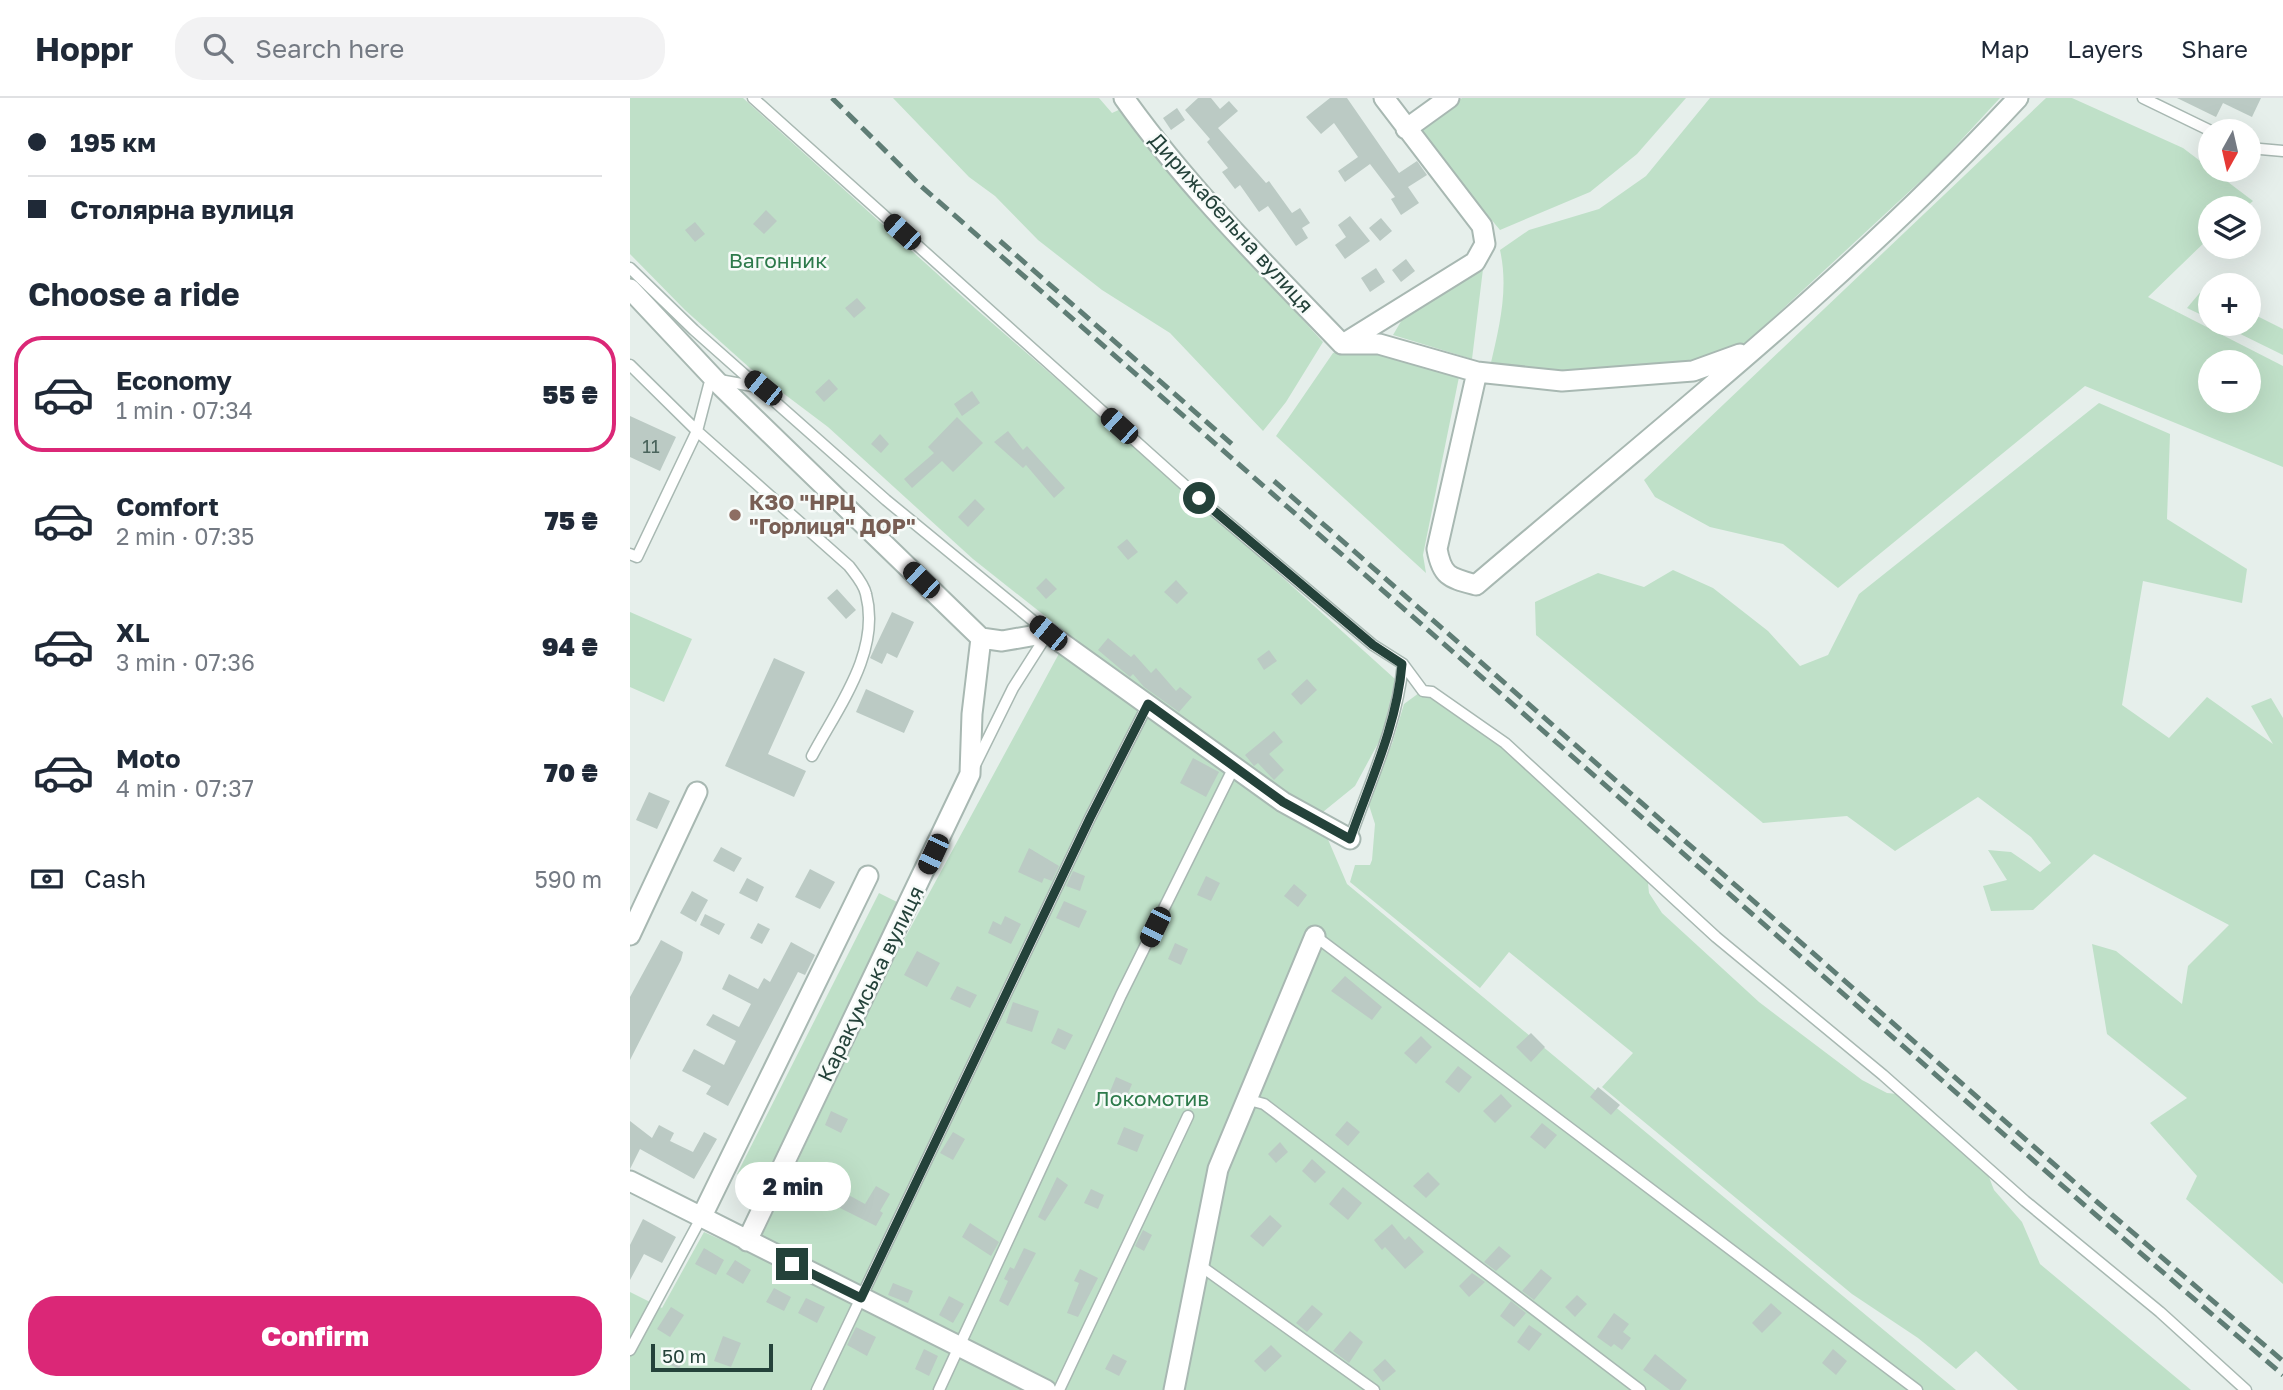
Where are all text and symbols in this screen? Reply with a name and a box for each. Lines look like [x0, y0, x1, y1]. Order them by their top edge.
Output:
search box [175, 17, 665, 80]
text: Hoppr [35, 29, 133, 68]
icon: search [199, 29, 237, 67]
text: Search here [255, 33, 404, 64]
text: Map [1980, 34, 2029, 63]
text: Layers [2067, 34, 2143, 63]
text: Share [2181, 34, 2248, 63]
north arrow [2198, 119, 2261, 182]
map controls [2198, 119, 2261, 413]
text: 195 км [70, 127, 156, 158]
street label: Дирижабельна вулиця [1144, 127, 1319, 318]
text: Столярна вулиця [70, 194, 294, 225]
button: layers [2198, 196, 2261, 259]
car [880, 210, 925, 254]
park label: Вагонник [729, 247, 827, 273]
button: + [2198, 273, 2261, 336]
text: Choose a ride [28, 275, 240, 313]
button: − [2198, 350, 2261, 413]
icon: car [32, 363, 95, 426]
text: Economy [116, 365, 232, 396]
car [741, 367, 786, 409]
text: 55 ₴ [542, 379, 598, 410]
text: 1 min · 07:34 [116, 396, 253, 424]
car [1097, 404, 1142, 448]
house number: 11 [642, 435, 660, 457]
route start [1183, 482, 1215, 514]
icon: car [32, 489, 95, 552]
place label: КЗО "НРЦ "Горлиця" ДОР" [749, 489, 916, 539]
text: Comfort [116, 491, 219, 522]
text: 75 ₴ [545, 505, 598, 536]
marker: КЗО "НРЦ "Горлиця" ДОР" [727, 507, 743, 523]
text: 2 min · 07:35 [116, 522, 254, 550]
car [899, 558, 944, 602]
car [1026, 612, 1071, 654]
icon: car [32, 615, 95, 678]
text: XL [116, 617, 150, 648]
text: 94 ₴ [542, 631, 598, 662]
text: 3 min · 07:36 [116, 648, 255, 676]
icon: car [32, 741, 95, 804]
text: Moto [116, 743, 181, 774]
text: 70 ₴ [544, 757, 598, 788]
text: 4 min · 07:37 [116, 774, 254, 802]
car [915, 831, 952, 877]
icon: cash [28, 860, 66, 898]
text: Cash [84, 863, 146, 894]
text: 590 m [534, 865, 602, 893]
street label: Каракумська вулиця [811, 881, 929, 1086]
car [1137, 904, 1174, 950]
park label: Локомотив [1095, 1085, 1209, 1111]
callout: 2 min [734, 1162, 850, 1212]
text: 2 min [763, 1172, 823, 1200]
route end [776, 1248, 808, 1280]
button: Confirm [28, 1296, 602, 1376]
scale bar [651, 1341, 774, 1373]
text: 50 m [662, 1344, 706, 1367]

